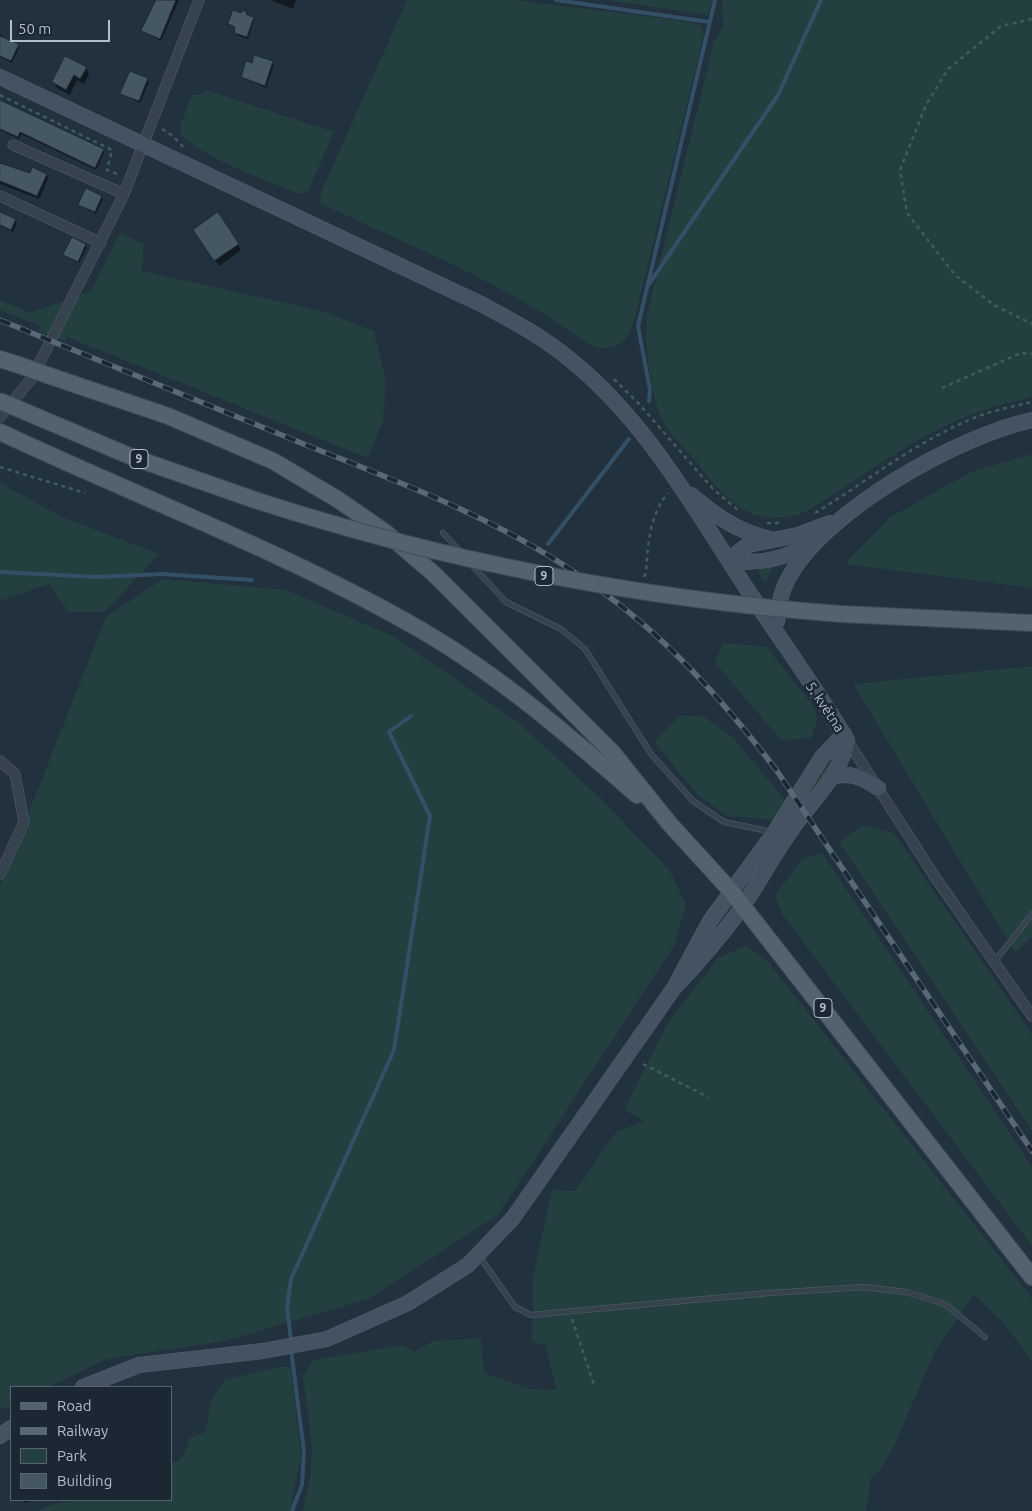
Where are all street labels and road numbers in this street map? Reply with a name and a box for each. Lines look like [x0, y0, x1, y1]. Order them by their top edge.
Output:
road number: 9 [130, 449, 148, 468]
road number: 9 [535, 566, 553, 586]
street label: 5. května [802, 679, 848, 735]
road number: 9 [814, 998, 832, 1018]

